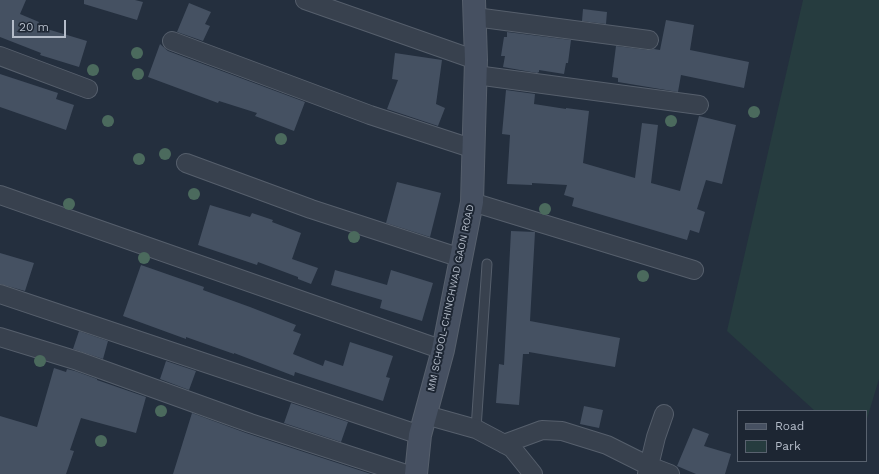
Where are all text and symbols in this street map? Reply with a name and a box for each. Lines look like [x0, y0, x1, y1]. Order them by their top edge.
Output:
scale bar [14, 12, 68, 38]
text: 20 m [19, 20, 49, 34]
street label: MM SCHOOL-CHINCHWAD GAON ROAD [425, 203, 477, 393]
legend [737, 410, 867, 462]
text: Road [775, 419, 804, 433]
text: Park [775, 439, 801, 453]

